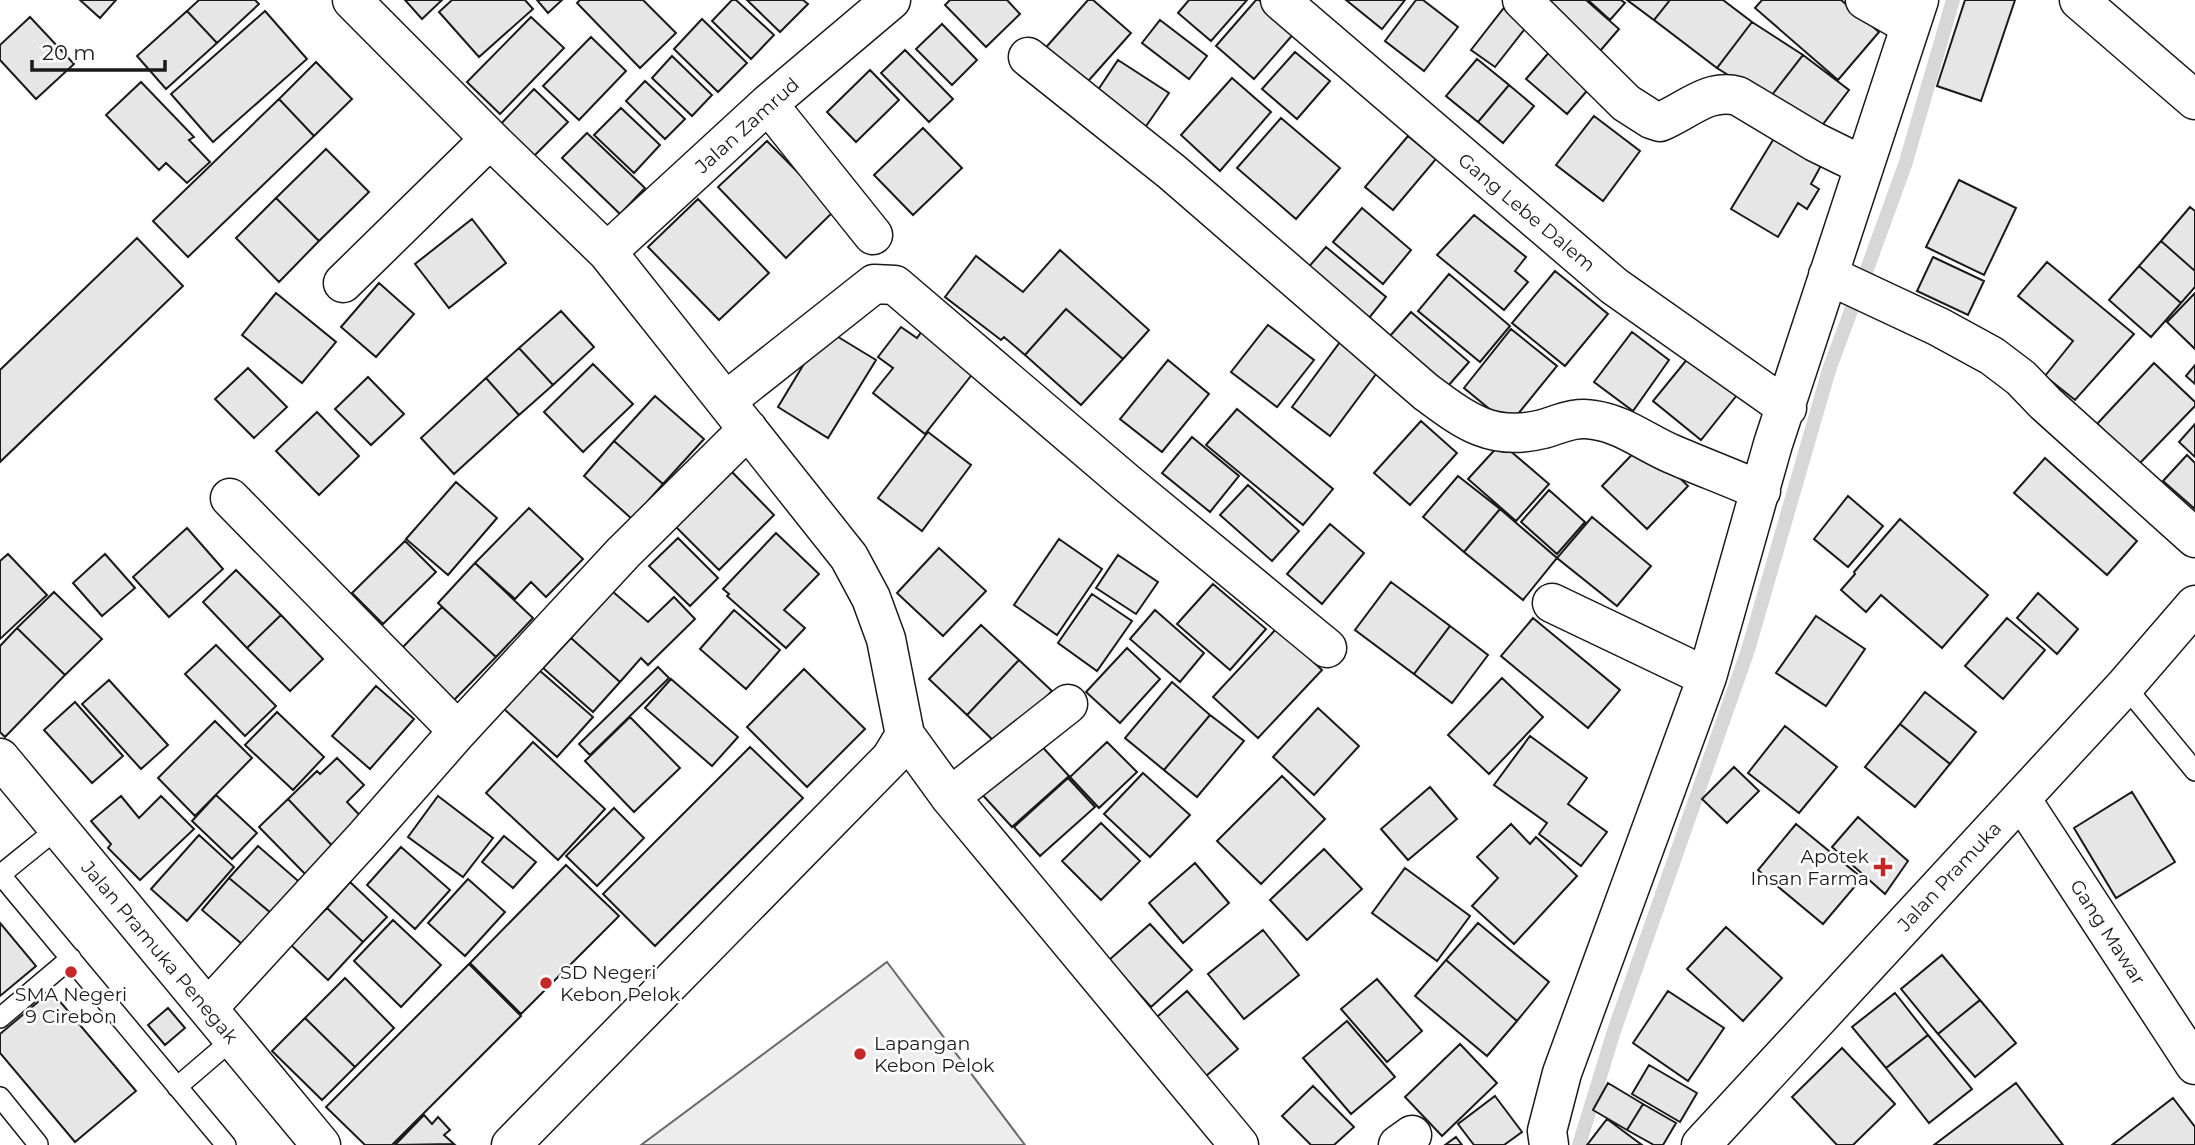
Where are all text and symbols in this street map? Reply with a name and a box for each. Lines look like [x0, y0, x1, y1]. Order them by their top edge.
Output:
scale bar [32, 28, 164, 72]
text: 20 m [42, 40, 96, 65]
street label: Jalan Zamrud [690, 73, 804, 179]
street label: Gang Lebe Dalem [1453, 148, 1600, 277]
street label: Jalan Pramuka [1892, 817, 2006, 937]
place label: Apotek Insan Farma [1750, 845, 1870, 890]
street label: Jalan Pramuka Penegak [76, 856, 243, 1049]
marker: Apotek Insan Farma [1875, 859, 1891, 875]
street label: Gang Mawar [2065, 875, 2150, 989]
place label: SD Negeri Kebon Pelok [560, 961, 681, 1006]
marker: SMA Negeri 9 Cirebon [63, 964, 79, 980]
marker: SD Negeri Kebon Pelok [538, 975, 554, 991]
place label: SMA Negeri 9 Cirebon [15, 983, 127, 1028]
place label: Lapangan Kebon Pelok [874, 1032, 995, 1077]
marker: Lapangan Kebon Pelok [852, 1046, 868, 1062]

